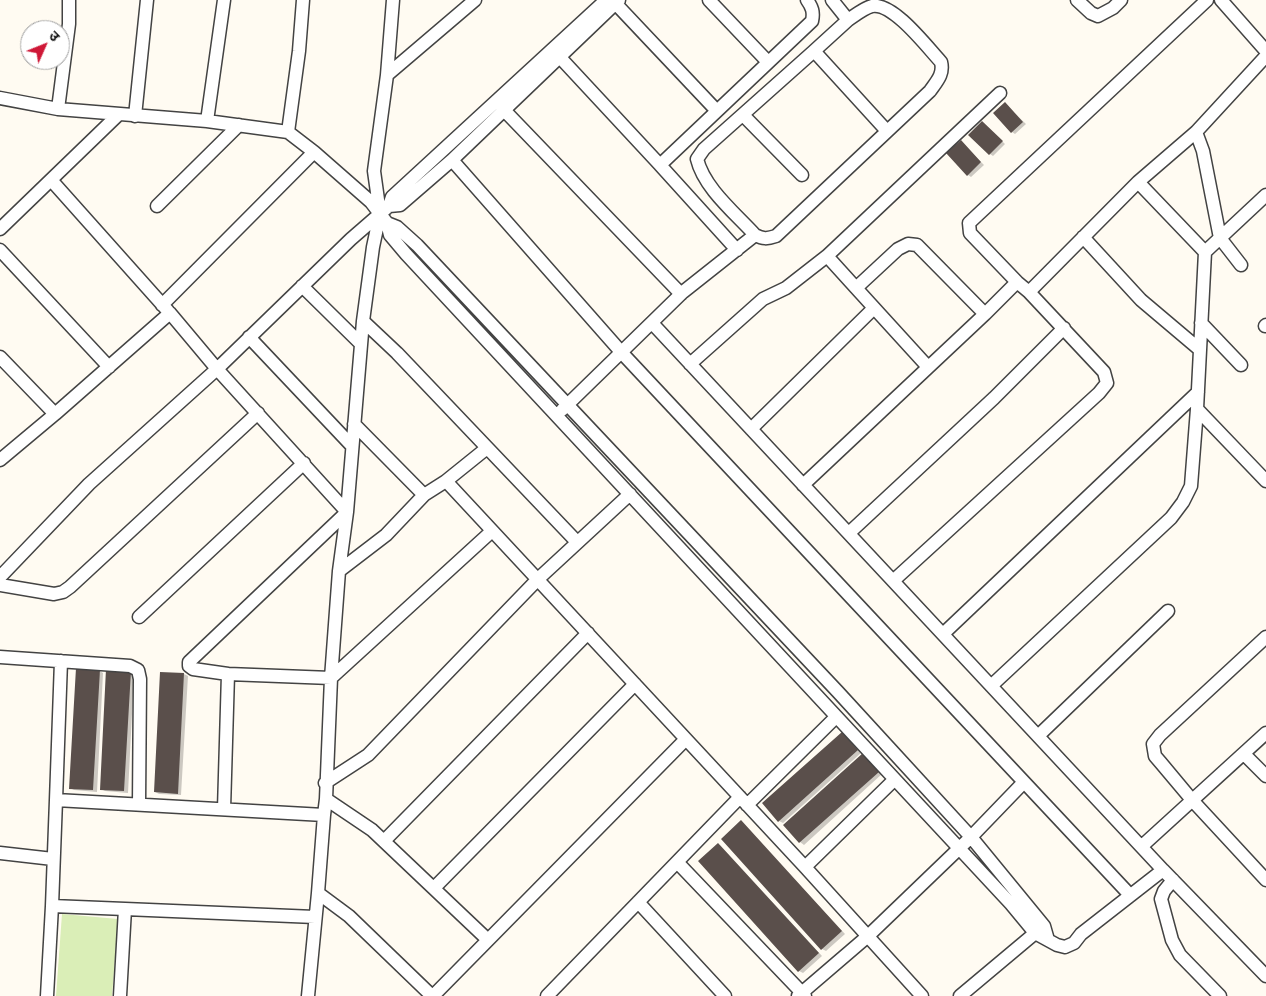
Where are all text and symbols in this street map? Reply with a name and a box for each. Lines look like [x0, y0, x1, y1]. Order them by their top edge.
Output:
north arrow [20, 20, 70, 70]
text: उ [45, 25, 65, 45]

